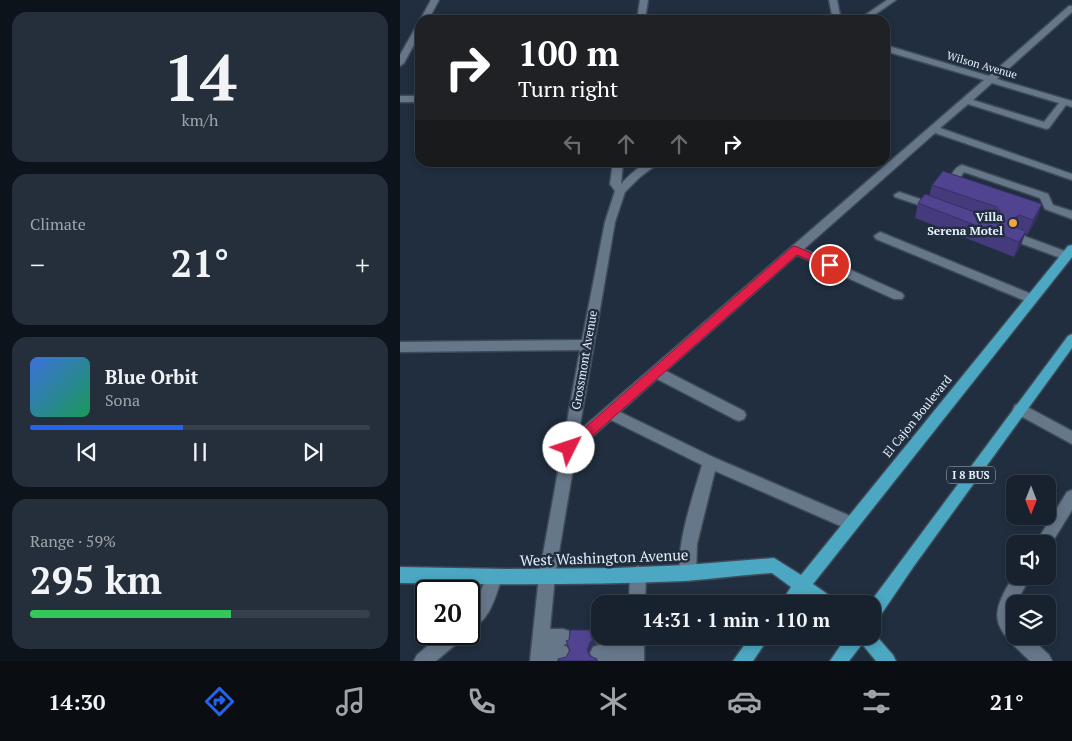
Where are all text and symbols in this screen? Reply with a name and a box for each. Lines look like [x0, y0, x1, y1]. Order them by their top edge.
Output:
text: 100 m [518, 30, 619, 76]
text: 14 [163, 33, 237, 120]
icon: right [435, 35, 500, 100]
street label: Wilson Avenue [945, 48, 1019, 82]
text: Turn right [518, 74, 618, 103]
text: km/h [182, 109, 218, 131]
icon: left [559, 130, 587, 158]
icon: ahead [612, 130, 640, 158]
icon: ahead [665, 130, 693, 158]
icon: right [718, 130, 746, 158]
place label: Villa Serena Motel [927, 209, 1003, 238]
text: Climate [30, 213, 86, 235]
marker: Villa Serena Motel [1007, 217, 1019, 229]
text: 21° [171, 238, 229, 288]
pin [809, 244, 851, 286]
text: − [30, 246, 45, 283]
text: + [355, 246, 370, 283]
icon: arrive [816, 251, 844, 279]
street label: Grossmont Avenue [568, 309, 600, 411]
text: Blue Orbit [105, 364, 198, 389]
street label: El Cajon Boulevard [879, 372, 955, 460]
text: Sona [105, 389, 140, 411]
position arrow [542, 421, 594, 473]
icon: previous [73, 438, 101, 466]
icon: pause [186, 438, 214, 466]
icon: next [299, 438, 327, 466]
road number: I 8 BUS [947, 466, 995, 484]
north arrow [1006, 475, 1056, 525]
map controls [1006, 475, 1056, 645]
text: Range · 59% [30, 530, 116, 552]
button: sound [1006, 535, 1056, 585]
street label: West Washington Avenue [519, 544, 689, 570]
text: 295 km [30, 555, 162, 605]
speed limit sign: 20 [415, 580, 480, 645]
button: layers [1006, 595, 1056, 645]
text: 14:31 · 1 min · 110 m [642, 607, 830, 632]
icon: directions [202, 684, 237, 719]
icon: music [333, 684, 368, 719]
icon: phone [464, 684, 499, 719]
icon: climate [596, 684, 631, 719]
icon: car [727, 684, 762, 719]
icon: filters [859, 684, 894, 719]
text: 14:30 [48, 687, 105, 716]
text: 21° [990, 687, 1024, 716]

